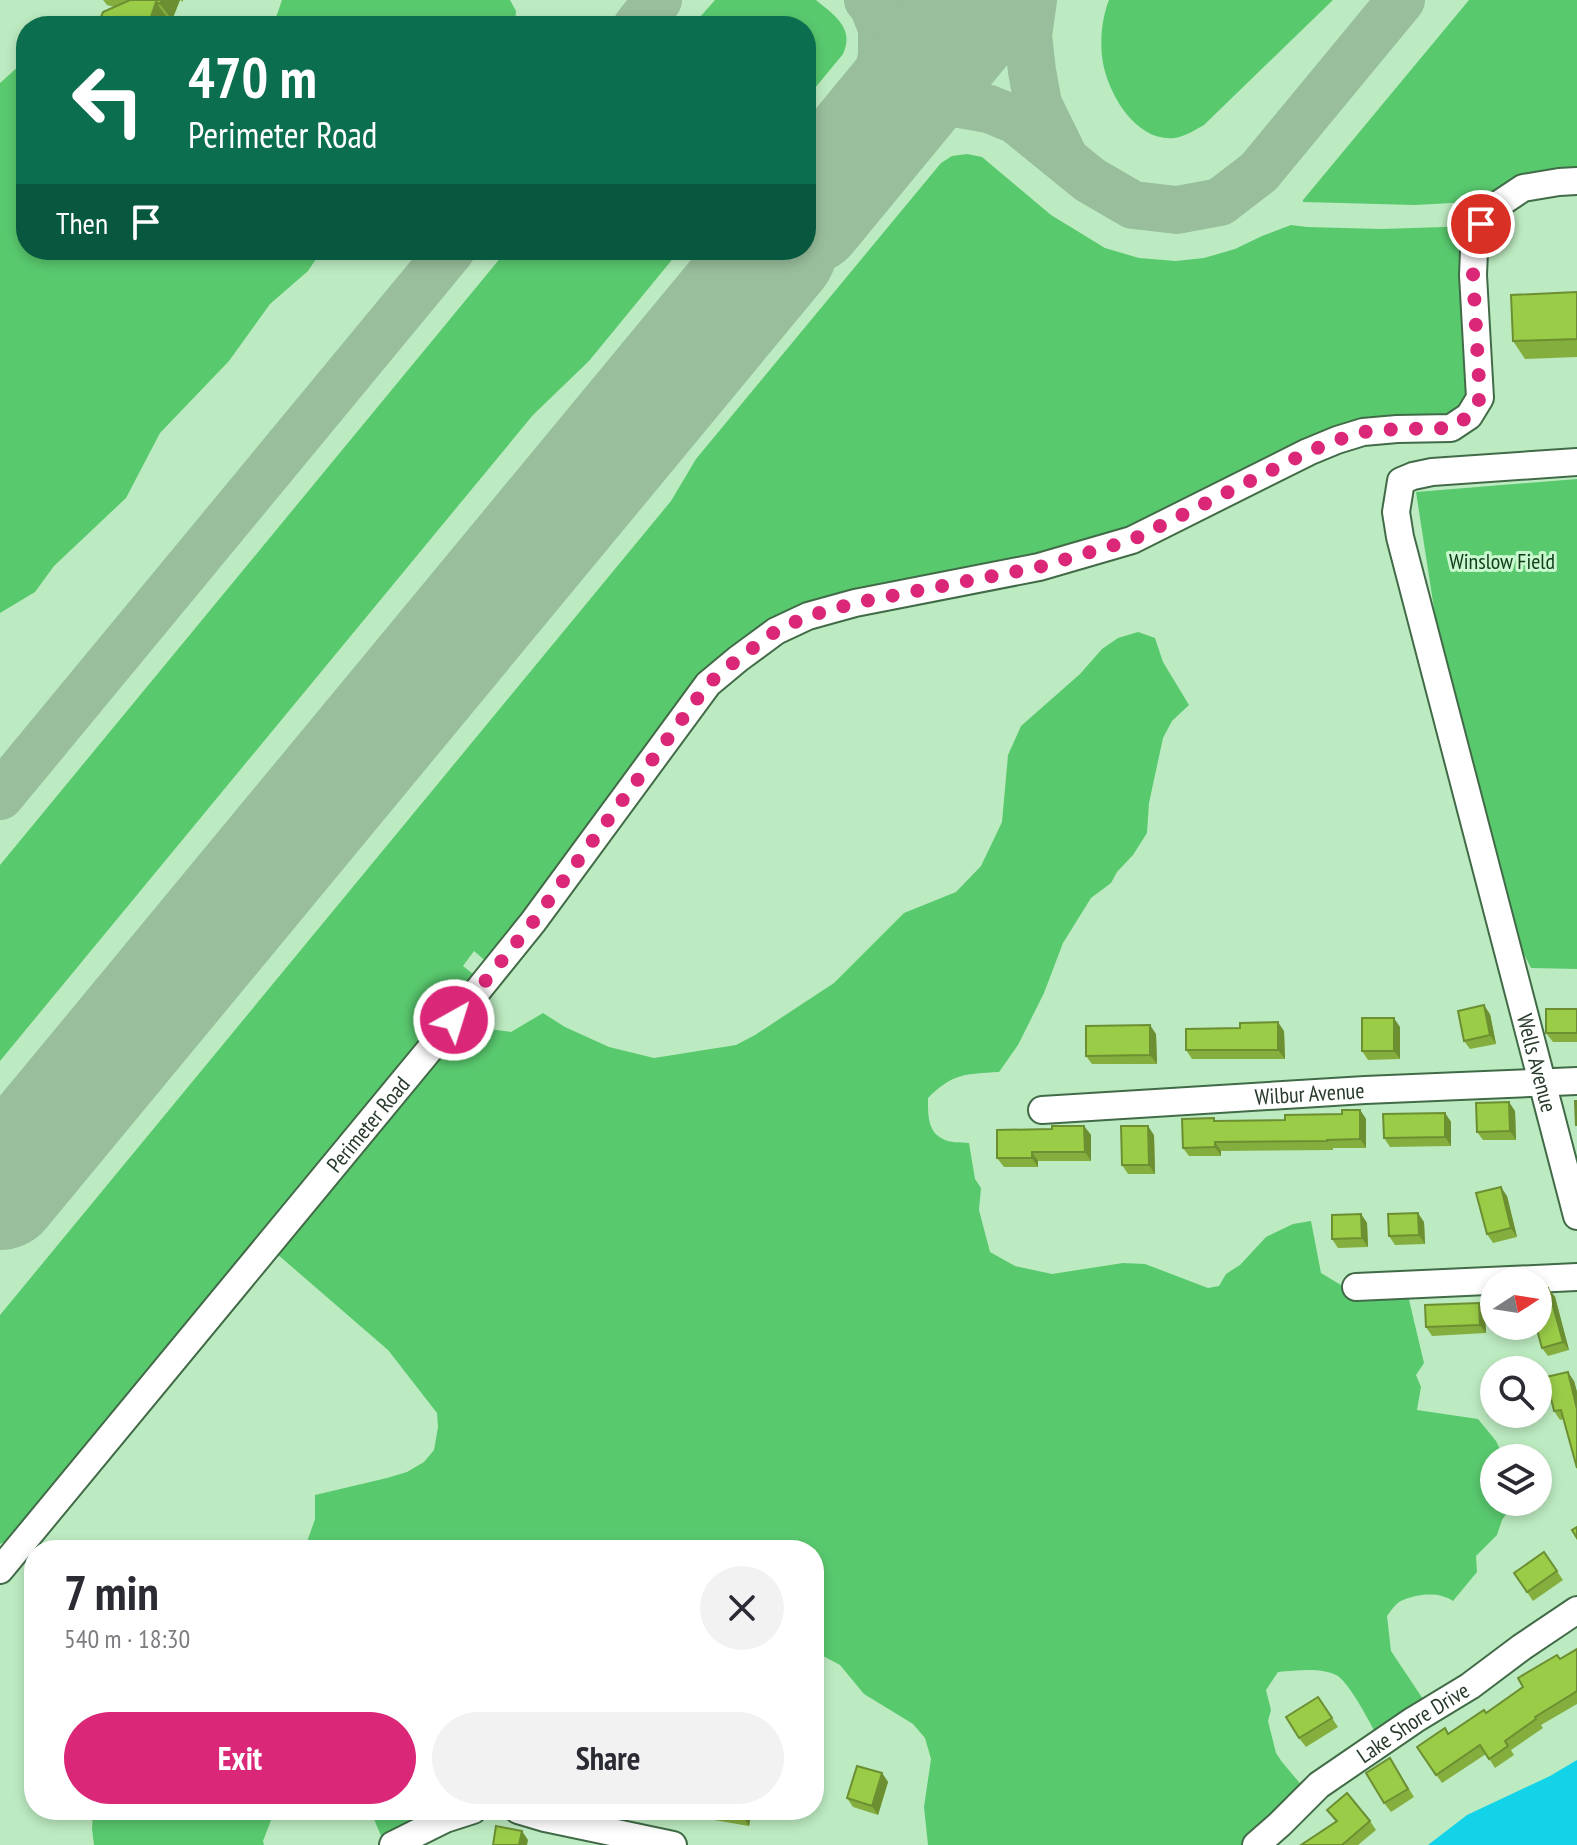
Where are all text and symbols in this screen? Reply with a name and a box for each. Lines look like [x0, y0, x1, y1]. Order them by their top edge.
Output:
text: 470 m [188, 41, 317, 113]
icon: left [56, 48, 160, 152]
text: Perimeter Road [188, 111, 377, 158]
pin [1447, 190, 1515, 258]
icon: arrive [124, 200, 168, 244]
icon: arrive [1459, 202, 1503, 246]
text: Then [56, 203, 108, 242]
park label: Winslow Field [1449, 547, 1555, 575]
position arrow [412, 978, 496, 1062]
street label: Wells Avenue [1511, 1011, 1563, 1115]
street label: Perimeter Road [320, 1071, 416, 1178]
street label: Wilbur Avenue [1254, 1076, 1365, 1111]
north arrow [1480, 1268, 1552, 1340]
map controls [1480, 1268, 1552, 1516]
button: search [1480, 1356, 1552, 1428]
button: layers [1480, 1444, 1552, 1516]
text: 7 min [64, 1561, 159, 1623]
button: close [700, 1566, 784, 1650]
text: 540 m · 18:30 [64, 1622, 190, 1655]
street label: Lake Shore Drive [1351, 1676, 1474, 1769]
button: Exit [64, 1712, 416, 1804]
button: Share [432, 1712, 784, 1804]

